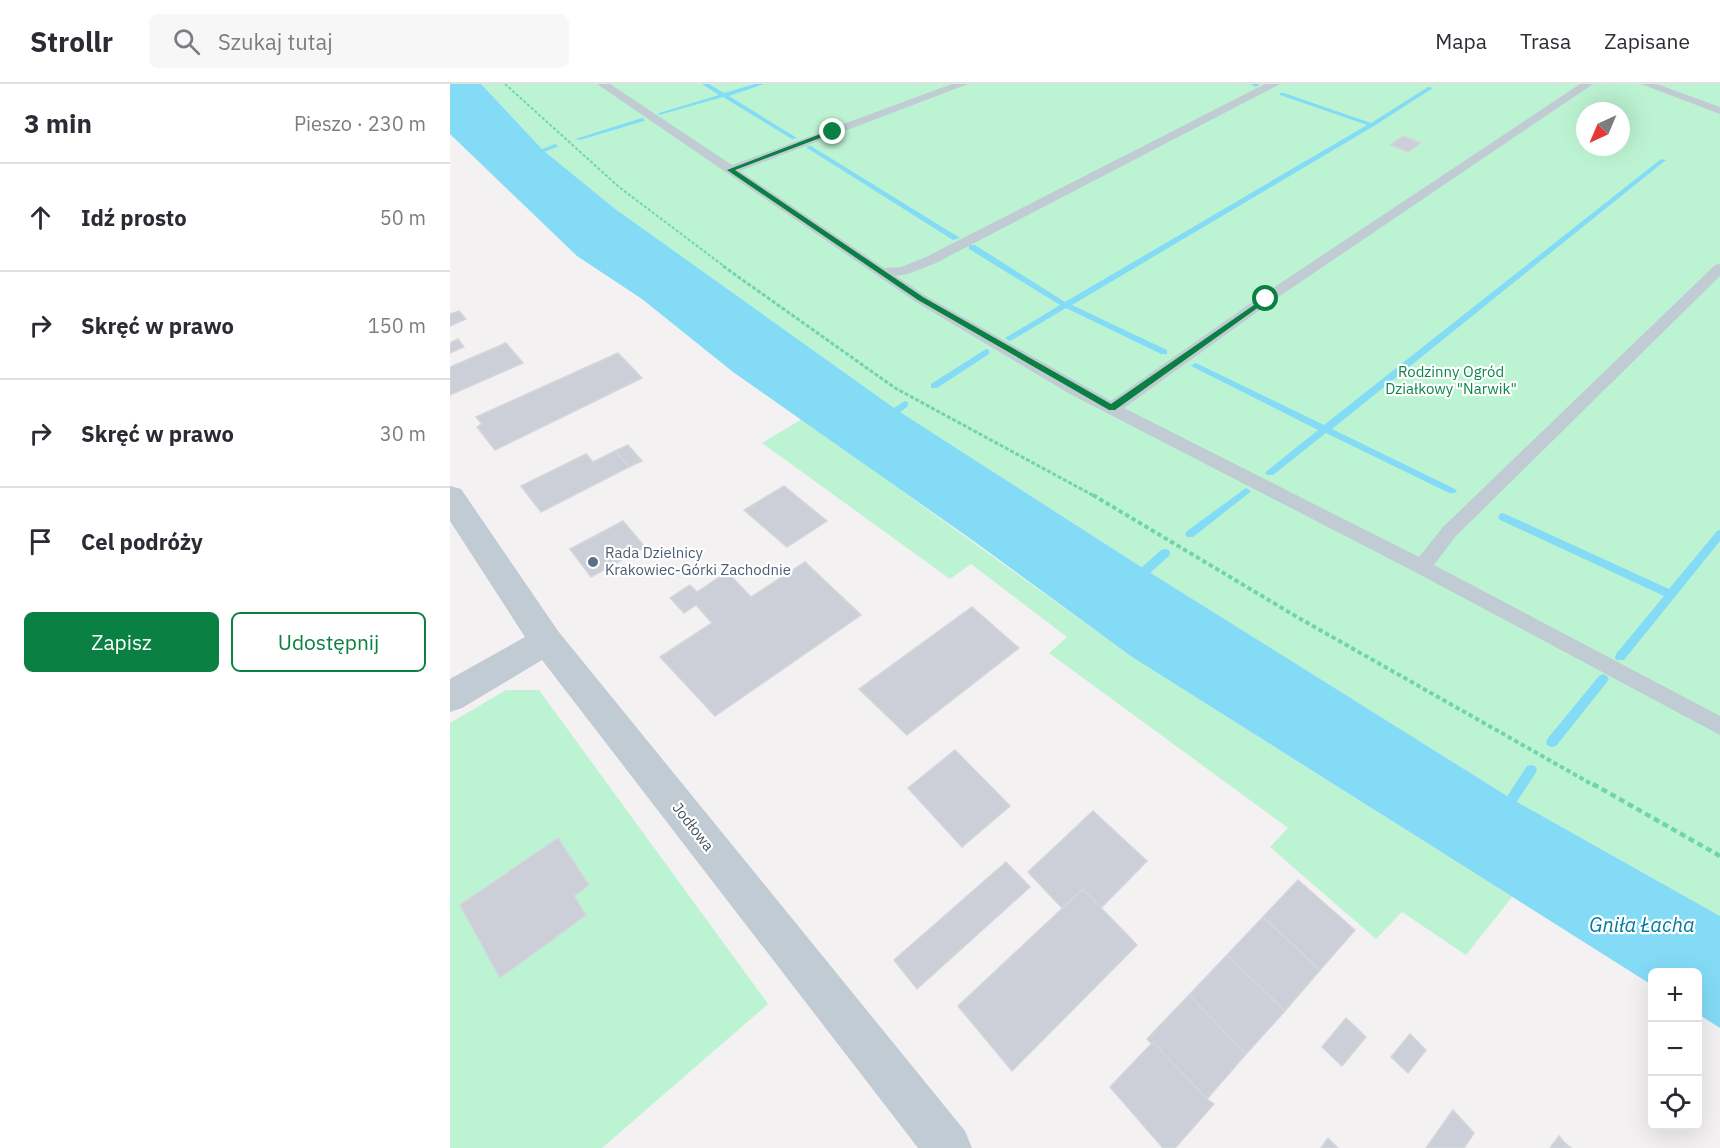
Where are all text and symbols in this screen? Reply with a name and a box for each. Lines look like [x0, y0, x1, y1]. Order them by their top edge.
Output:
search box [149, 14, 569, 68]
text: Strollr [30, 23, 113, 60]
icon: search [170, 25, 203, 58]
text: Szukaj tutaj [218, 27, 333, 56]
text: Mapa [1435, 27, 1487, 55]
text: Trasa [1520, 27, 1571, 55]
text: Zapisane [1604, 27, 1690, 55]
north arrow [1576, 102, 1630, 156]
text: 3 min [24, 106, 92, 140]
text: Pieszo · 230 m [294, 110, 426, 137]
route end [819, 118, 845, 144]
icon: ahead [24, 201, 57, 234]
text: Idź prosto [81, 203, 187, 232]
text: 50 m [380, 204, 426, 231]
route start [1252, 285, 1278, 311]
icon: right [24, 309, 57, 342]
text: Skręć w prawo [81, 311, 234, 340]
text: 150 m [368, 312, 426, 339]
park label: Rodzinny Ogród Działkowy "Narwik" [1385, 362, 1517, 398]
icon: right [24, 417, 57, 450]
text: Skręć w prawo [81, 419, 234, 448]
text: 30 m [380, 420, 426, 447]
icon: arrive [24, 525, 57, 558]
text: Cel podróży [81, 527, 203, 556]
place label: Rada Dzielnicy Krakowiec-Górki Zachodnie [605, 543, 791, 579]
marker: Rada Dzielnicy Krakowiec-Górki Zachodnie [586, 555, 600, 569]
button: Zapisz [24, 612, 219, 672]
button: Udostępnij [231, 612, 426, 672]
street label: Jodłowa [668, 799, 718, 855]
water label: Gniła Łacha [1589, 911, 1695, 938]
map controls [1648, 968, 1702, 1130]
button: + [1648, 968, 1702, 1022]
button: − [1648, 1022, 1702, 1076]
button: locate [1648, 1076, 1702, 1130]

